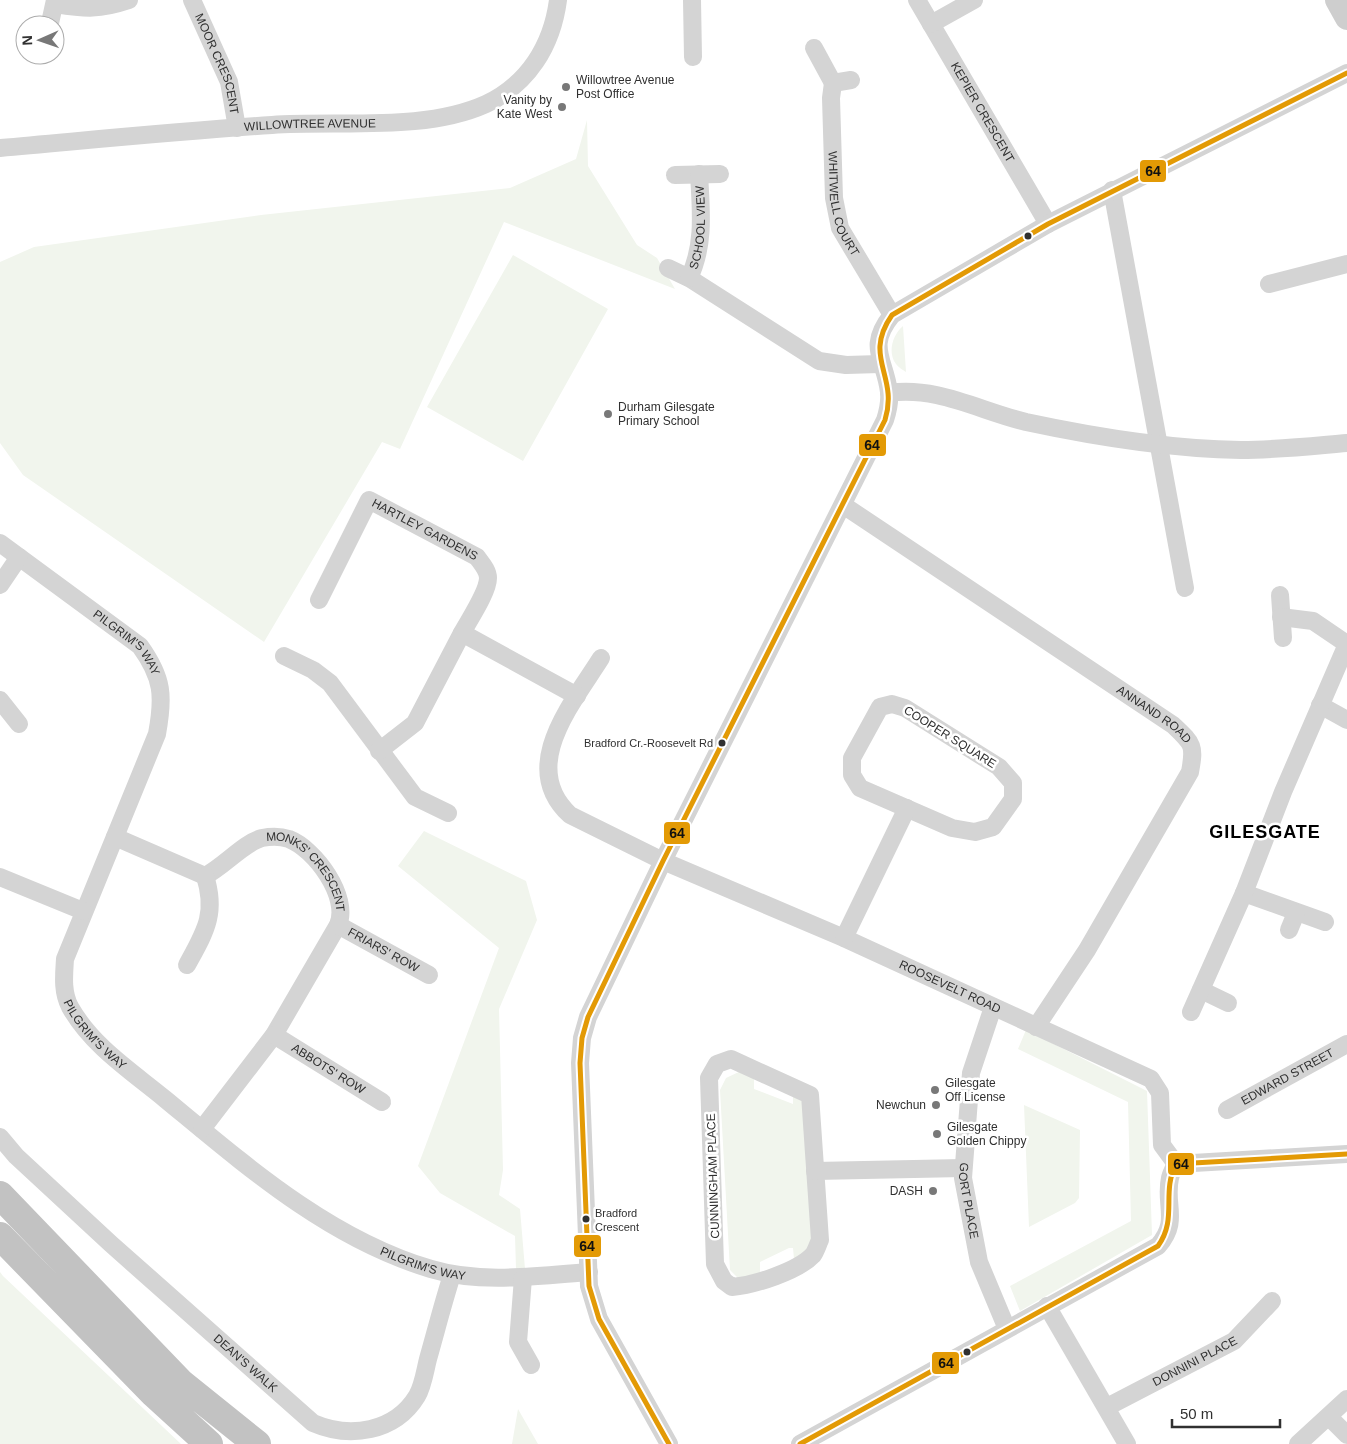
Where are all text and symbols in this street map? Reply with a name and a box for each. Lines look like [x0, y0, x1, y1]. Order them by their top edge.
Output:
street label: MOOR CRESCENT [192, 11, 242, 116]
north arrow [15, 15, 65, 65]
text: N [19, 35, 35, 46]
street label: KEPIER CRESCENT [948, 60, 1018, 165]
place label: Willowtree Avenue Post Office [576, 73, 675, 101]
marker: Willowtree Avenue Post Office [560, 81, 572, 93]
place label: Vanity by Kate West [497, 93, 553, 121]
marker: Vanity by Kate West [556, 101, 568, 113]
street label: WILLOWTREE AVENUE [244, 116, 376, 134]
street label: WHITWELL COURT [826, 151, 862, 259]
line badge: 64 [1139, 159, 1167, 183]
text: 64 [1145, 163, 1161, 179]
street label: SCHOOL VIEW [686, 185, 708, 271]
unlabelled marker [1023, 231, 1033, 241]
place label: Durham Gilesgate Primary School [618, 400, 715, 428]
marker: Durham Gilesgate Primary School [602, 408, 614, 420]
line badge: 64 [858, 433, 887, 457]
text: 64 [864, 437, 880, 453]
street label: HARTLEY GARDENS [370, 496, 480, 563]
street label: PILGRIM'S WAY [90, 607, 163, 677]
street label: ANNAND ROAD [1114, 683, 1195, 746]
street label: COOPER SQUARE [901, 703, 999, 771]
place label: Bradford Cr.-Roosevelt Rd [584, 737, 713, 749]
marker: Bradford Cr.-Roosevelt Rd [717, 738, 727, 748]
line badge: 64 [663, 821, 691, 845]
district label: GILESGATE [1209, 822, 1321, 842]
text: 64 [669, 825, 685, 841]
street label: MONKS' CRESCENT [266, 829, 348, 913]
street label: FRIARS' ROW [346, 925, 422, 976]
street label: ROOSEVELT ROAD [897, 957, 1003, 1016]
street label: PILGRIM'S WAY [60, 997, 129, 1072]
street label: ABBOTS' ROW [289, 1041, 368, 1097]
street label: EDWARD STREET [1239, 1045, 1337, 1108]
place label: Gilesgate Off License [945, 1076, 1006, 1104]
marker: Gilesgate Off License [929, 1084, 941, 1096]
place label: Newchun [876, 1098, 926, 1112]
marker: Newchun [930, 1099, 942, 1111]
street label: CUNNINGHAM PLACE [704, 1113, 722, 1239]
place label: Gilesgate Golden Chippy [947, 1120, 1026, 1148]
marker: Gilesgate Golden Chippy [931, 1128, 943, 1140]
line badge: 64 [1167, 1152, 1195, 1176]
text: 64 [1173, 1156, 1189, 1172]
street label: GORT PLACE [956, 1162, 981, 1240]
place label: DASH [890, 1184, 923, 1198]
marker: DASH [927, 1185, 939, 1197]
place label: Bradford Crescent [595, 1207, 639, 1233]
marker: Bradford Crescent [581, 1214, 591, 1224]
line badge: 64 [573, 1234, 602, 1258]
text: 64 [579, 1238, 595, 1254]
street label: PILGRIM'S WAY [378, 1244, 467, 1283]
street label: DEAN'S WALK [211, 1331, 280, 1395]
street label: DONNINI PLACE [1150, 1334, 1240, 1389]
unlabelled marker [962, 1347, 972, 1357]
line badge: 64 [931, 1351, 960, 1375]
text: 64 [938, 1355, 954, 1371]
scale bar [1172, 1396, 1280, 1428]
text: 50 m [1180, 1405, 1213, 1422]

